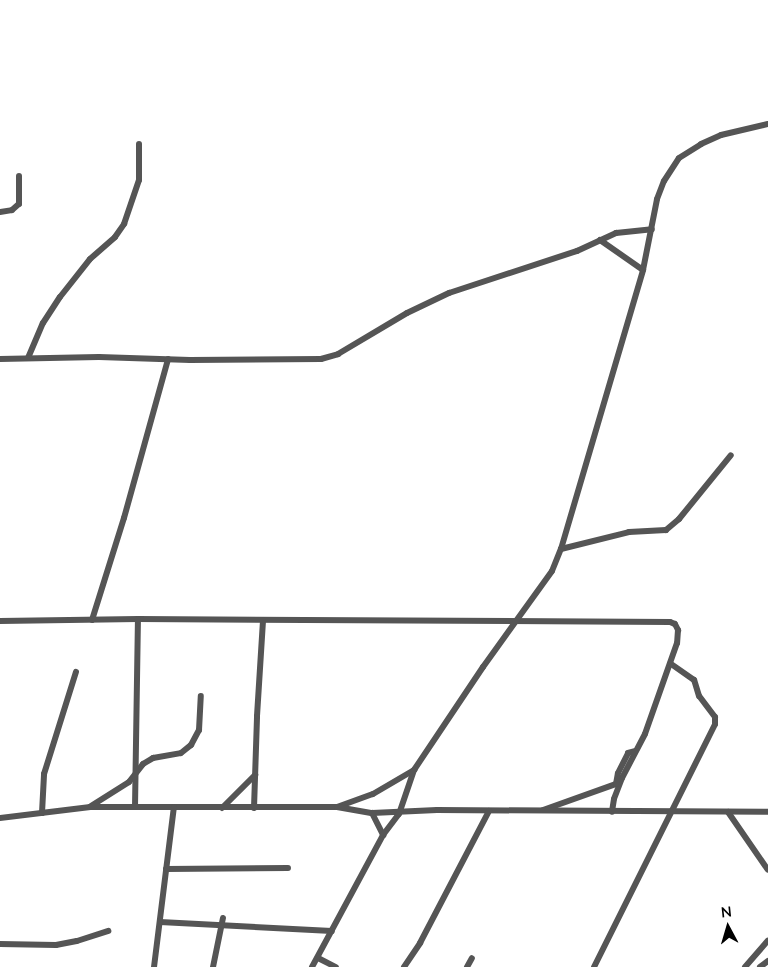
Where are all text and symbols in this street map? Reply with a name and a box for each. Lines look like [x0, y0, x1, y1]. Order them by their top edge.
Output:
north arrow [703, 902, 753, 952]
text: N [720, 903, 733, 921]

